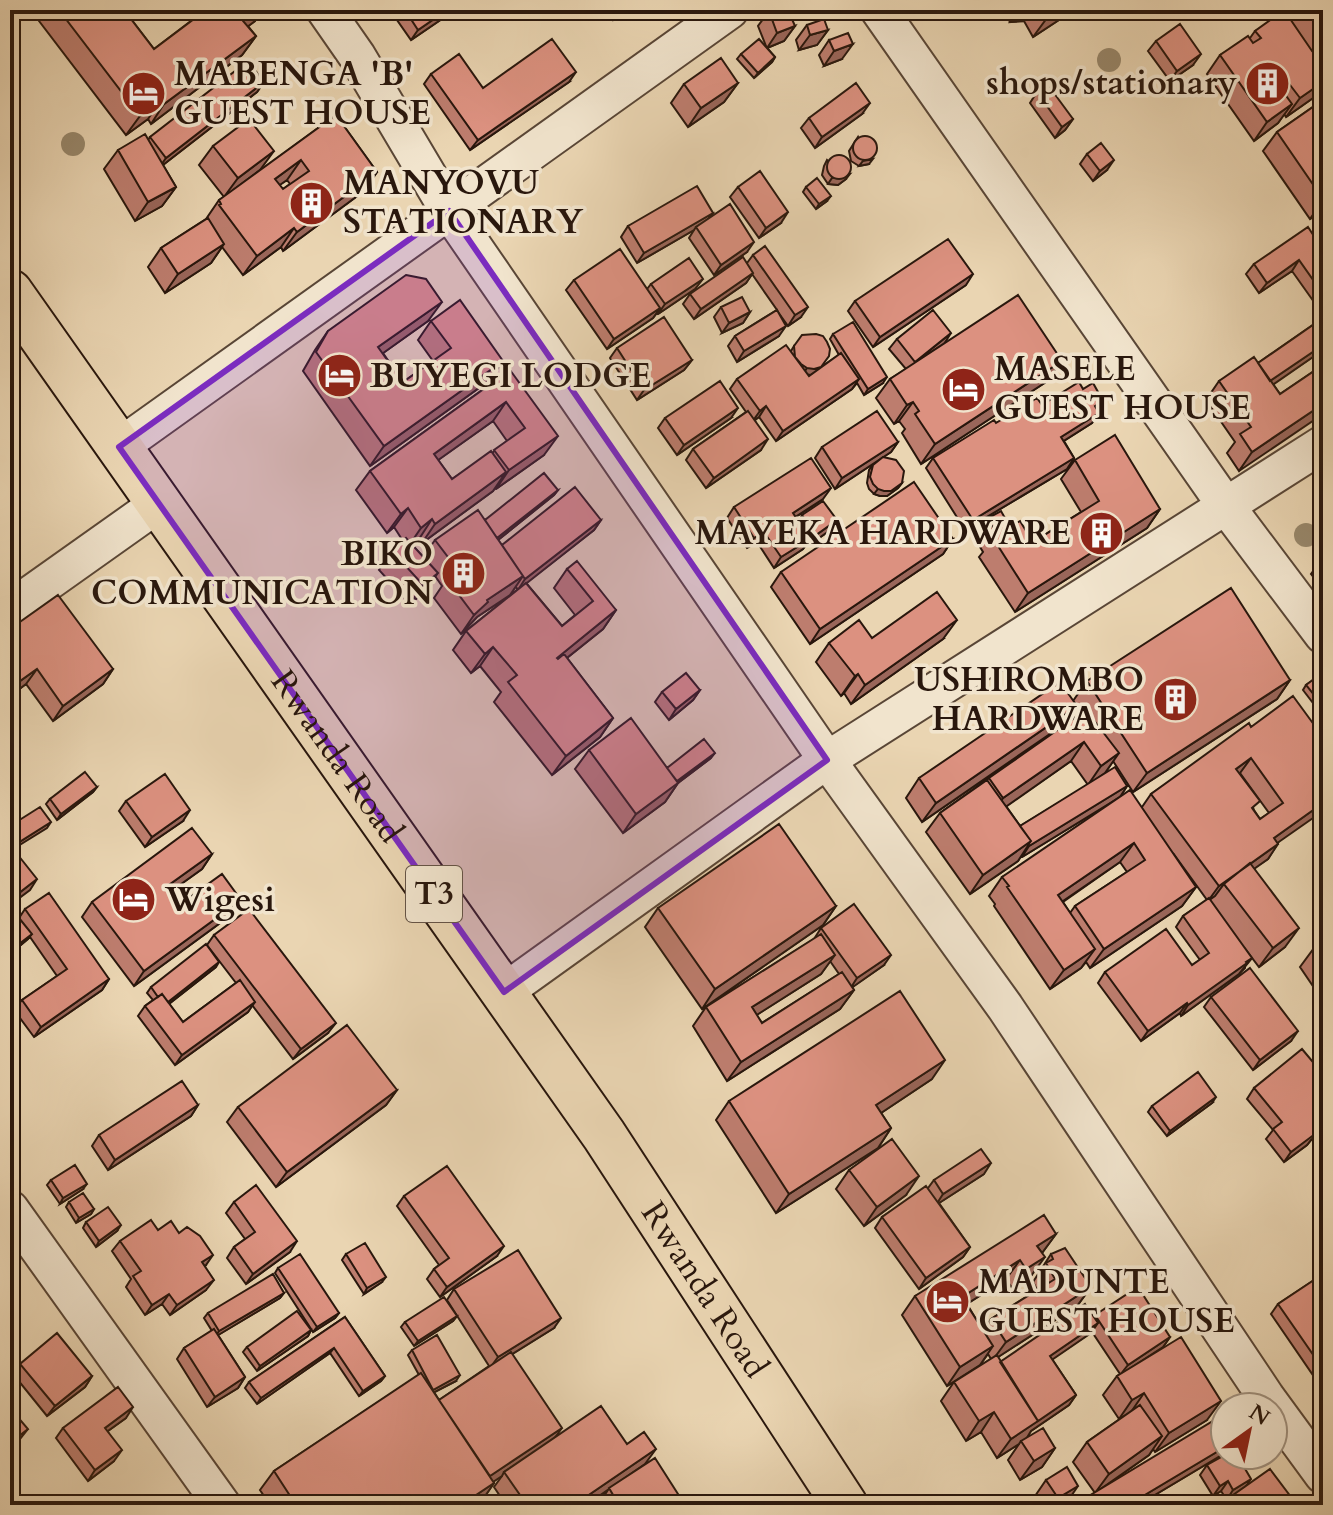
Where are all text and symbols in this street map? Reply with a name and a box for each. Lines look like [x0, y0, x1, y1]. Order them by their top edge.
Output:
place label: MABENGA 'B' GUEST HOUSE [174, 51, 431, 136]
building icon: shops/stationary [1244, 59, 1292, 107]
place label: shops/stationary [986, 60, 1237, 106]
hotel icon: MABENGA 'B' GUEST HOUSE [119, 70, 167, 118]
place label: MANYOVU STATIONARY [343, 160, 584, 245]
building icon: MANYOVU STATIONARY [288, 179, 336, 227]
place label: MASELE GUEST HOUSE [994, 346, 1251, 431]
hotel icon: BUYEGI LODGE [315, 352, 363, 400]
place label: BUYEGI LODGE [370, 353, 652, 399]
hotel icon: MASELE GUEST HOUSE [939, 365, 987, 413]
building icon: MAYEKA HARDWARE [1078, 509, 1126, 557]
place label: MAYEKA HARDWARE [695, 510, 1071, 556]
place label: BIKO COMMUNICATION [91, 531, 433, 616]
building icon: BIKO COMMUNICATION [440, 550, 488, 598]
place label: USHIROMBO HARDWARE [914, 657, 1144, 742]
street label: Rwanda Road [260, 661, 414, 852]
building icon: USHIROMBO HARDWARE [1151, 676, 1199, 724]
road number: T3 [406, 866, 462, 922]
hotel icon: Wigesi [110, 876, 158, 924]
place label: Wigesi [164, 877, 275, 923]
street label: Rwanda Road [631, 1193, 779, 1387]
place label: MADUNTE GUEST HOUSE [978, 1259, 1235, 1344]
hotel icon: MADUNTE GUEST HOUSE [923, 1278, 971, 1326]
north arrow [1209, 1391, 1289, 1471]
text: N [1243, 1397, 1276, 1433]

